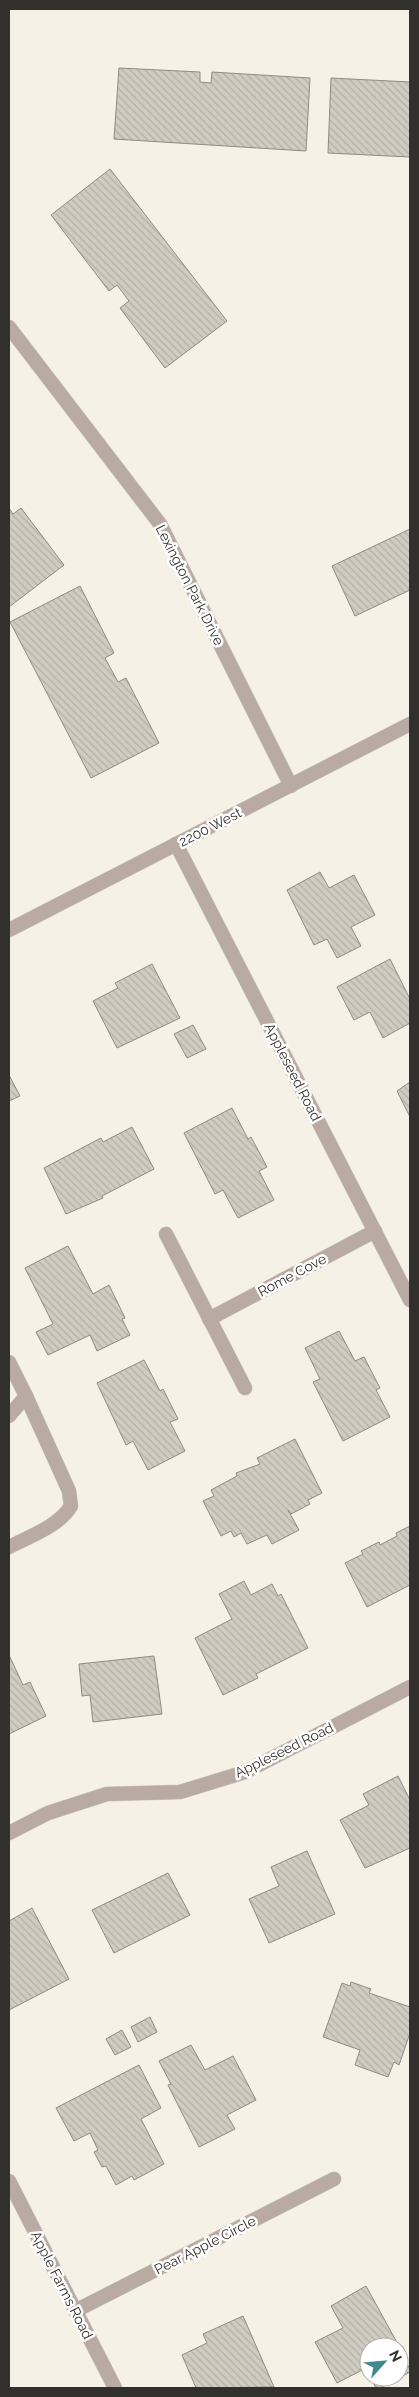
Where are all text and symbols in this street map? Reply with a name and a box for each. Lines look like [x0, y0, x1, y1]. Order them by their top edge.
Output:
street label: Lexington Park Drive [153, 522, 227, 648]
street label: 2200 West [176, 804, 244, 850]
street label: Appleseed Road [261, 1020, 325, 1124]
street label: Rome Cove [255, 1250, 329, 1300]
street label: Appleseed Road [232, 1719, 336, 1781]
street label: Pear Apple Circle [152, 2213, 258, 2277]
street label: Apple Farms Road [28, 2228, 96, 2342]
north arrow [359, 2337, 409, 2387]
text: N [386, 2348, 405, 2364]

